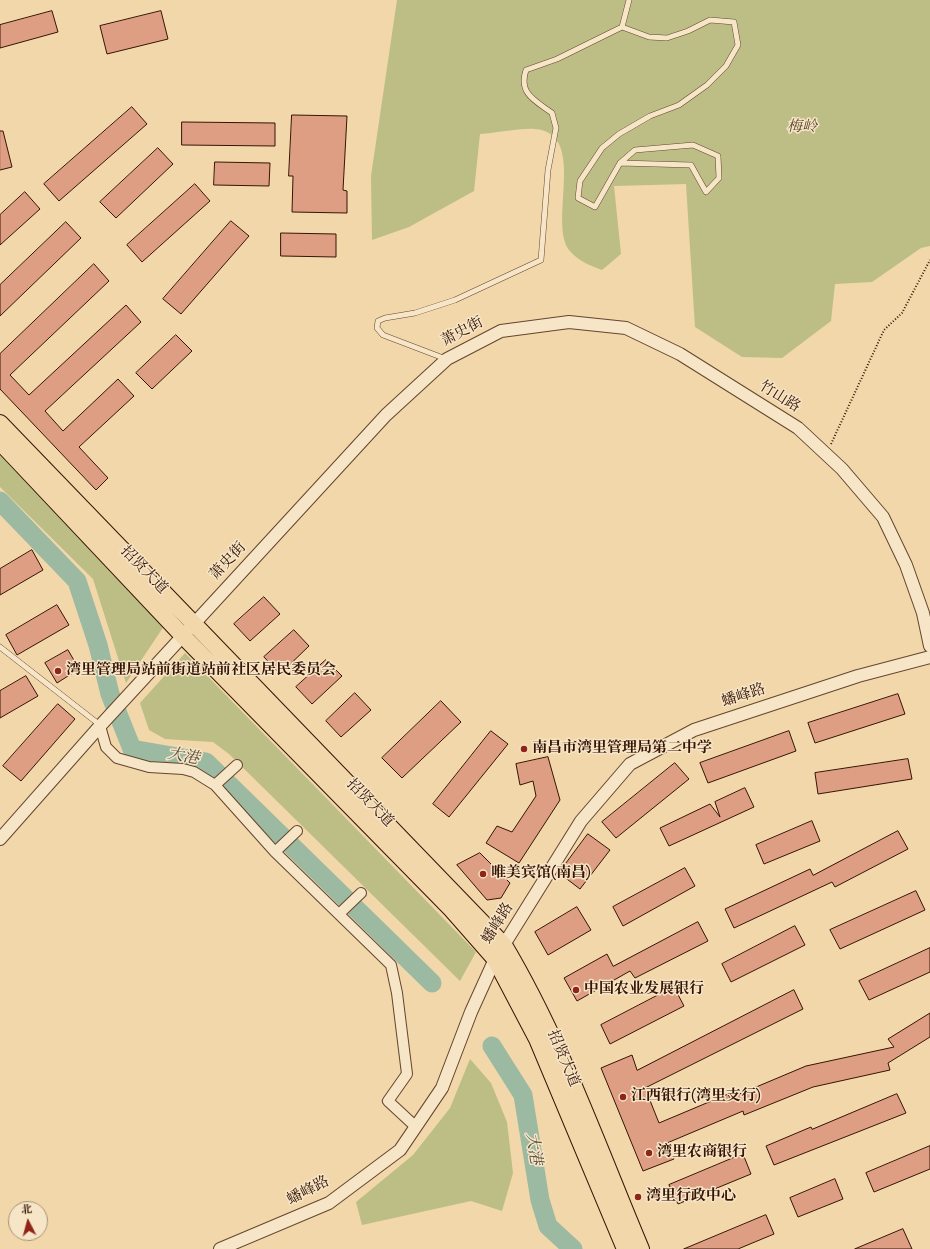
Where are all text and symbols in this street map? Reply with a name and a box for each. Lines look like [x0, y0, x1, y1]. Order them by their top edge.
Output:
park label: 梅岭 [787, 119, 817, 137]
street label: 萧史街 [439, 314, 487, 352]
street label: 竹山路 [755, 378, 803, 418]
street label: 萧史街 [207, 539, 251, 585]
street label: 招贤大道 [116, 543, 170, 599]
place label: 湾里管理局站前街道站前社区居民委员会 [66, 662, 336, 680]
marker: 湾里管理局站前街道站前社区居民委员会 [53, 666, 63, 676]
street label: 蟠峰路 [720, 681, 768, 713]
place label: 南昌市湾里管理局第二中学 [532, 740, 712, 758]
marker: 南昌市湾里管理局第二中学 [519, 744, 529, 754]
water label: 大港 [166, 746, 200, 770]
street label: 招贤大道 [342, 776, 396, 832]
place label: 唯美宾馆(南昌) [491, 865, 591, 883]
marker: 唯美宾馆(南昌) [478, 869, 488, 879]
street label: 蟠峰路 [479, 900, 519, 948]
place label: 中国农业发展银行 [584, 981, 704, 999]
marker: 中国农业发展银行 [571, 985, 581, 995]
street label: 招贤大道 [542, 1028, 582, 1090]
place label: 江西银行(湾里支行) [631, 1088, 761, 1106]
marker: 江西银行(湾里支行) [618, 1092, 628, 1102]
water label: 大港 [520, 1132, 544, 1166]
place label: 湾里农商银行 [657, 1144, 747, 1162]
marker: 湾里农商银行 [644, 1148, 654, 1158]
street label: 蟠峰路 [285, 1174, 333, 1210]
place label: 湾里行政中心 [646, 1188, 736, 1206]
marker: 湾里行政中心 [633, 1192, 643, 1202]
north arrow [8, 1201, 48, 1241]
text: 北 [21, 1202, 33, 1219]

